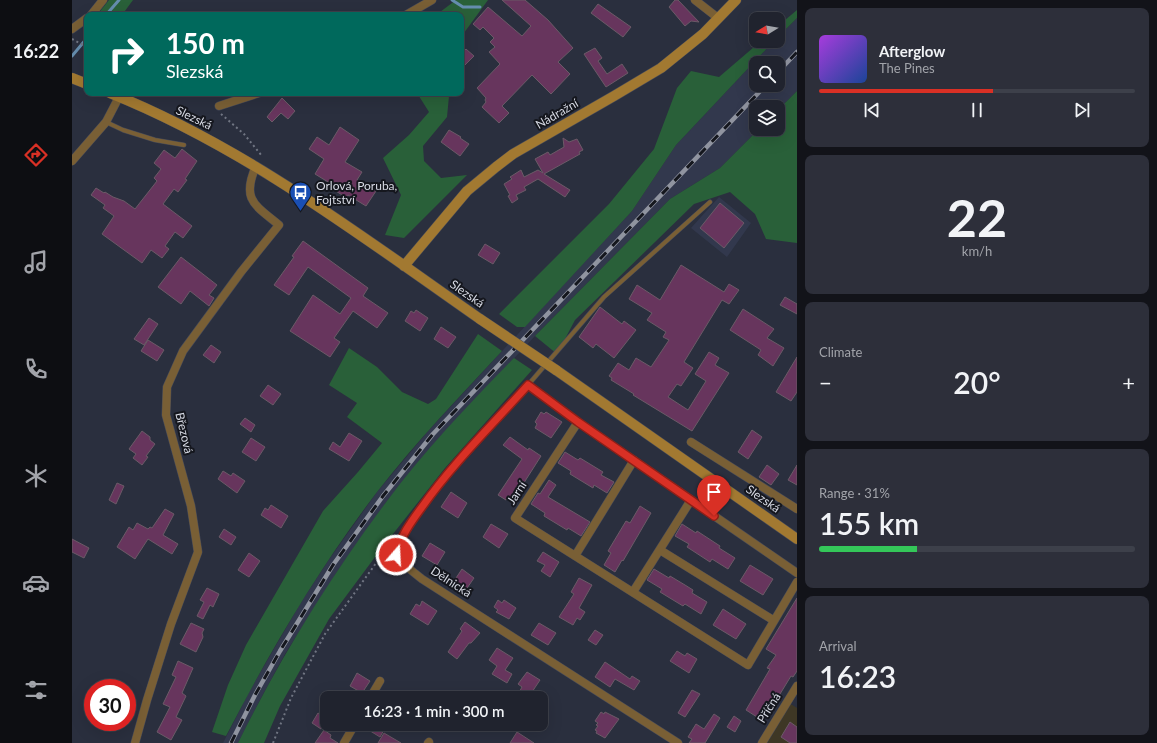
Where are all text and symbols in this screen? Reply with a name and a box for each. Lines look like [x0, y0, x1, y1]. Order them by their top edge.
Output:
north arrow [749, 12, 785, 48]
map controls [749, 12, 785, 136]
text: 150 m [166, 26, 245, 60]
icon: right [100, 28, 152, 80]
text: 16:22 [13, 40, 59, 62]
text: Afterglow [879, 42, 945, 60]
button: search [749, 56, 785, 92]
text: Slezská [166, 60, 223, 82]
text: The Pines [879, 60, 935, 76]
street label: Nádražní [533, 95, 582, 132]
icon: previous [861, 99, 883, 121]
icon: pause [966, 99, 988, 121]
icon: next [1071, 99, 1093, 121]
button: layers [749, 100, 785, 136]
street label: Slezská [174, 102, 215, 133]
icon: directions [22, 141, 50, 169]
place label: Orlová, Poruba, Fojtství [316, 178, 398, 207]
bus stop icon: Orlová, Poruba, Fojtství [287, 180, 313, 213]
text: 22 [947, 186, 1007, 248]
text: km/h [962, 243, 992, 259]
icon: music [22, 248, 50, 276]
street label: Slezská [447, 276, 487, 311]
text: Climate [819, 344, 862, 360]
icon: phone [22, 355, 50, 383]
text: 20° [953, 364, 1001, 400]
text: − [819, 369, 832, 396]
text: + [1122, 369, 1135, 396]
street label: Březová [172, 411, 197, 455]
icon: climate [22, 462, 50, 490]
pin [697, 475, 731, 516]
street label: Jarní [504, 477, 530, 507]
icon: arrive [703, 481, 725, 503]
street label: Slezská [743, 481, 783, 516]
text: Range · 31% [819, 485, 890, 501]
text: 155 km [819, 505, 919, 541]
position arrow [375, 534, 417, 576]
street label: Dělnická [428, 563, 474, 600]
icon: car [22, 569, 50, 597]
text: Arrival [819, 638, 856, 654]
text: 16:23 [819, 658, 896, 694]
icon: filters [22, 676, 50, 704]
speed limit sign: 30 [84, 679, 136, 731]
street label: Příčná [754, 690, 784, 726]
text: 16:23 · 1 min · 300 m [364, 702, 504, 720]

